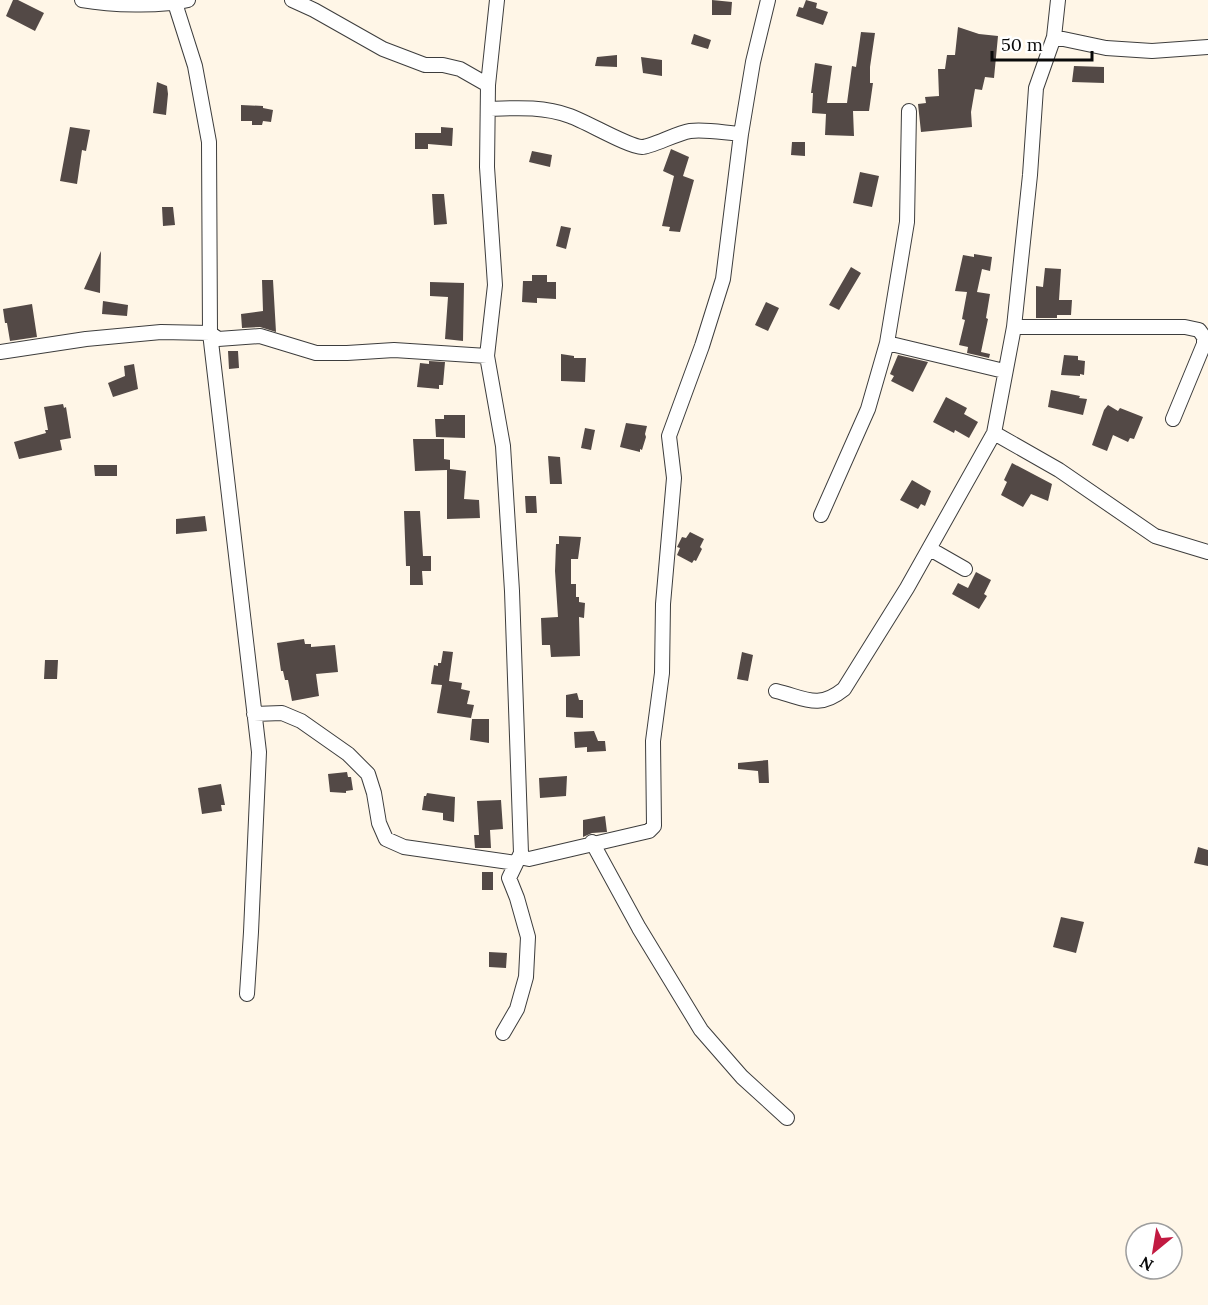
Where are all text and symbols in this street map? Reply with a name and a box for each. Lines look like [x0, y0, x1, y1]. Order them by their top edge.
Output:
scale bar [992, 24, 1092, 62]
text: 50 m [1001, 33, 1043, 56]
north arrow [1124, 1221, 1184, 1281]
text: N [1136, 1252, 1157, 1276]

